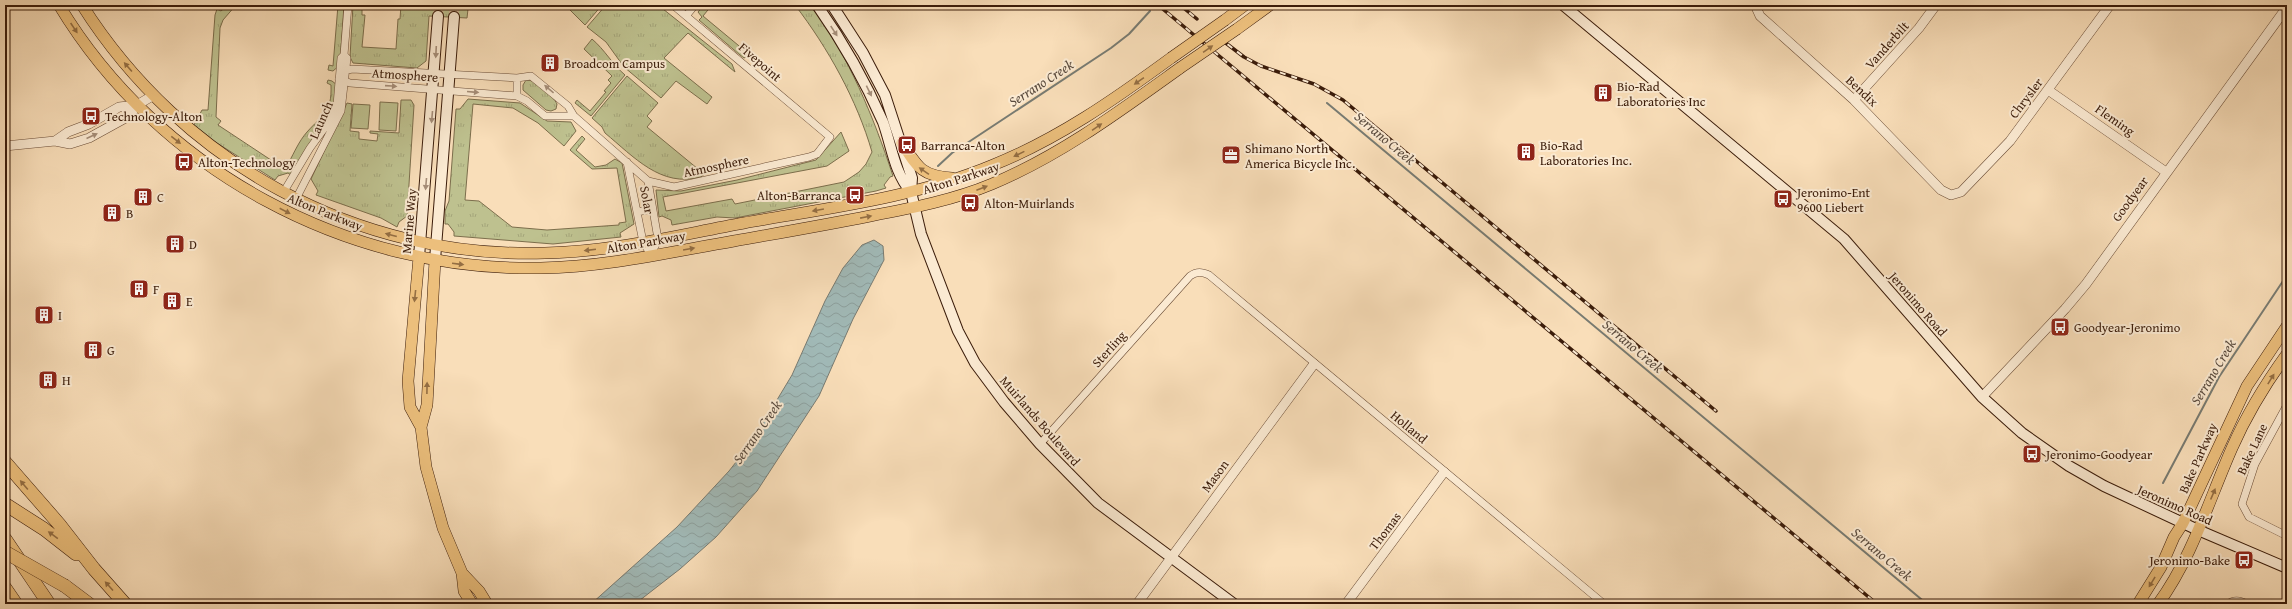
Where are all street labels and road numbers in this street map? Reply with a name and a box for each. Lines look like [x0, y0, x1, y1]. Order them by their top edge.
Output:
street label: Vanderbilt [1860, 17, 1914, 73]
street label: Fivepoint [734, 38, 786, 86]
street label: Atmosphere [371, 63, 439, 87]
street label: Bendix [1842, 71, 1883, 111]
street label: Chrysler [2004, 73, 2048, 122]
street label: Launch [304, 97, 338, 142]
street label: Fleming [2091, 100, 2139, 141]
street label: Atmosphere [681, 150, 751, 182]
street label: Alton Parkway [920, 156, 1002, 199]
street label: Goodyear [2107, 172, 2153, 225]
street label: Solar [635, 184, 659, 216]
street label: Marine Way [397, 187, 421, 254]
street label: Alton Parkway [285, 188, 366, 236]
street label: Alton Parkway [605, 226, 687, 258]
street label: Jeronimo Road [1883, 266, 1952, 341]
street label: Sterling [1087, 326, 1131, 372]
street label: Muirlands Boulevard [995, 372, 1085, 470]
street label: Holland [1386, 406, 1432, 448]
street label: Bake Parkway [2174, 419, 2222, 496]
street label: Bake Lane [2232, 420, 2272, 478]
street label: Mason [1197, 455, 1234, 496]
street label: Jeronimo Road [2133, 479, 2216, 530]
street label: Thomas [1364, 508, 1406, 554]

